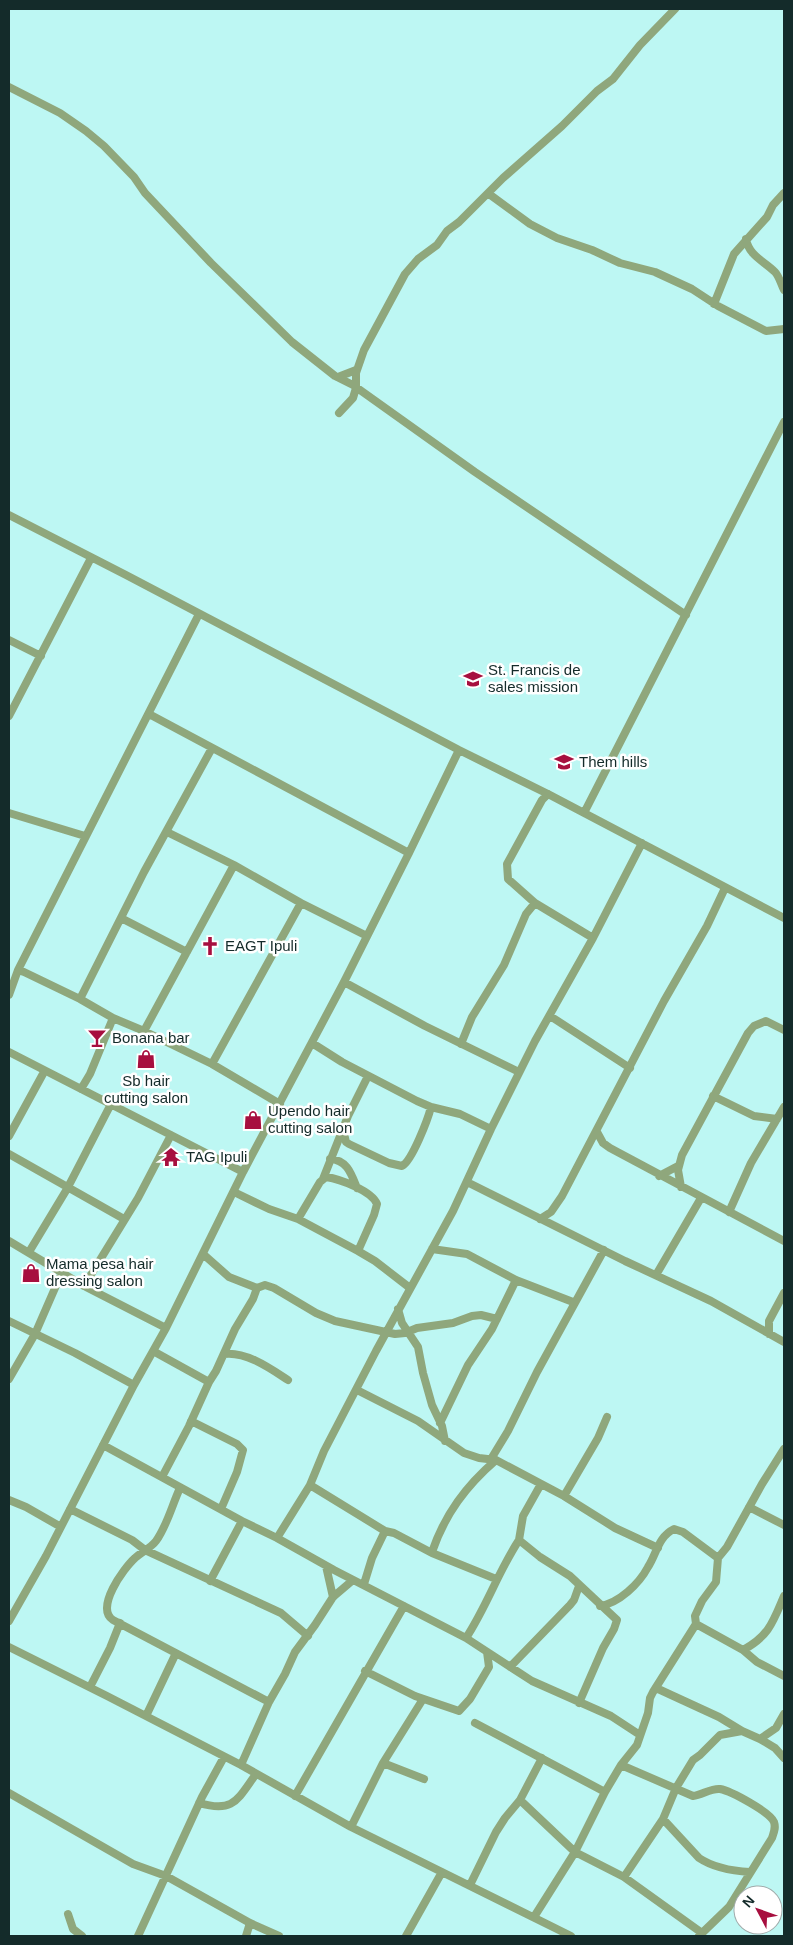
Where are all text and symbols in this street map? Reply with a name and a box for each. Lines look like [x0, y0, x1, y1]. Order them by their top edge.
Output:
place label: St. Francis de sales mission [488, 661, 581, 695]
school or university icon: St. Francis de sales mission [462, 668, 484, 690]
school or university icon: Them hills [553, 751, 575, 773]
place label: Them hills [579, 753, 647, 770]
church icon: EAGT Ipuli [199, 935, 221, 957]
place label: EAGT Ipuli [225, 937, 297, 954]
bar icon: Bonana bar [86, 1027, 108, 1049]
place label: Bonana bar [112, 1029, 190, 1046]
shop icon: Sb hair cutting salon [135, 1048, 157, 1070]
place label: Sb hair cutting salon [104, 1072, 188, 1106]
place label: Upendo hair cutting salon [268, 1102, 352, 1136]
shop icon: Upendo hair cutting salon [242, 1109, 264, 1131]
temple icon: TAG Ipuli [160, 1146, 182, 1168]
place label: TAG Ipuli [186, 1148, 247, 1165]
place label: Mama pesa hair dressing salon [46, 1255, 154, 1289]
shop icon: Mama pesa hair dressing salon [20, 1262, 42, 1284]
north arrow [733, 1885, 783, 1935]
text: N [739, 1892, 758, 1911]

